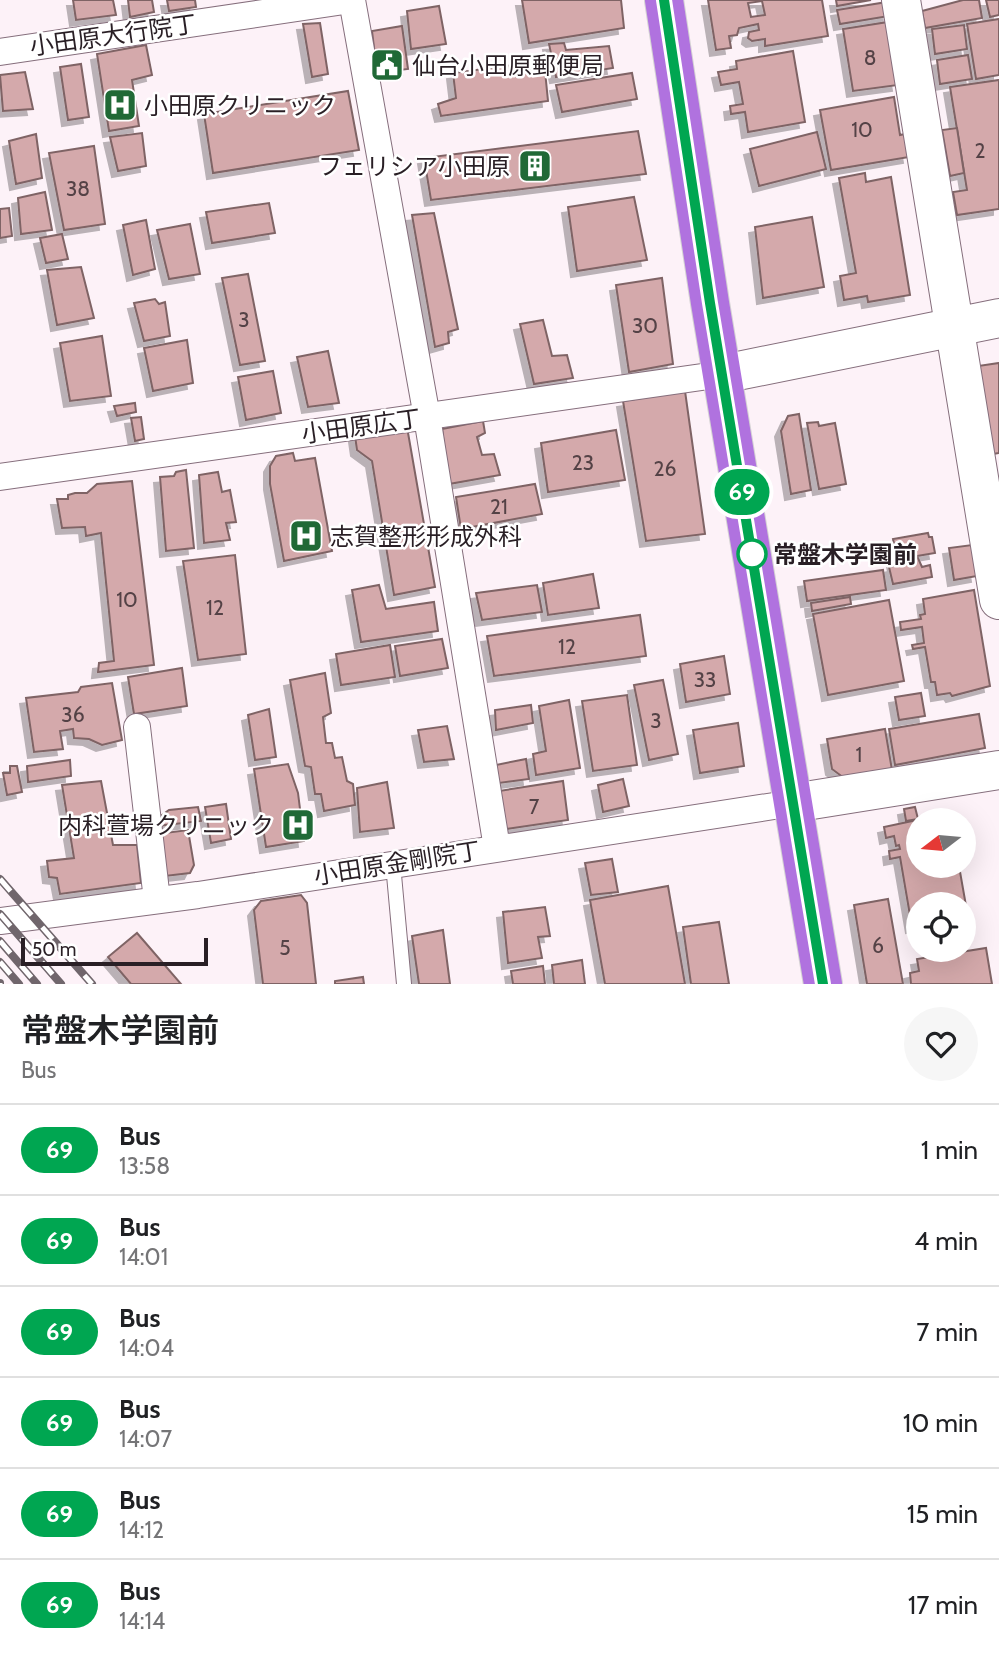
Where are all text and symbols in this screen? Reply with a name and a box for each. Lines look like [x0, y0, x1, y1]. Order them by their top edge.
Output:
street label: 小田原大行院丁 [28, 9, 198, 61]
house number: 8 [864, 45, 876, 70]
public building icon: 仙台小田原郵便局 [368, 46, 406, 84]
place label: 仙台小田原郵便局 [412, 51, 604, 80]
hospital icon: 小田原クリニック [101, 86, 139, 124]
place label: 小田原クリニック [144, 91, 336, 120]
house number: 10 [851, 117, 873, 142]
house number: 2 [974, 138, 986, 163]
building icon: フェリシア小田原 [516, 147, 554, 185]
place label: フェリシア小田原 [318, 152, 510, 181]
house number: 38 [66, 176, 90, 201]
house number: 3 [238, 307, 250, 332]
house number: 30 [632, 313, 658, 338]
street label: 小田原広丁 [300, 403, 422, 449]
house number: 23 [572, 450, 594, 475]
house number: 26 [654, 456, 677, 481]
line badge: 69 [710, 469, 774, 515]
text: 69 [729, 477, 755, 506]
house number: 21 [490, 494, 508, 519]
hospital icon: 志賀整形形成外科 [287, 517, 325, 555]
place label: 志賀整形形成外科 [330, 522, 522, 551]
marker: 常盤木学園前 [737, 539, 767, 569]
place label: 常盤木学園前 [773, 540, 917, 569]
house number: 10 [116, 587, 138, 612]
house number: 12 [206, 595, 224, 620]
house number: 12 [558, 634, 576, 659]
house number: 33 [694, 667, 716, 692]
house number: 36 [61, 702, 85, 727]
house number: 3 [650, 708, 662, 733]
house number: 1 [856, 742, 862, 767]
house number: 7 [529, 794, 540, 819]
hospital icon: 内科萱場クリニック [279, 806, 317, 844]
north arrow [906, 808, 976, 878]
map controls [906, 808, 976, 962]
place label: 内科萱場クリニック [58, 811, 274, 840]
street label: 小田原金剛院丁 [312, 836, 482, 890]
button: locate [906, 892, 976, 962]
house number: 6 [872, 933, 884, 958]
scale bar [21, 935, 208, 967]
house number: 5 [279, 935, 291, 960]
text: 50 m [32, 938, 76, 961]
button: heart [904, 1007, 978, 1081]
text: 常盤木学園前 [21, 1010, 219, 1050]
text: Bus [21, 1056, 56, 1084]
text: Bus [119, 1120, 160, 1152]
text: 1 min [921, 1134, 978, 1166]
text: 69 [46, 1135, 73, 1164]
text: 13:58 [119, 1152, 170, 1180]
text: Bus [119, 1211, 160, 1243]
text: 4 min [914, 1225, 978, 1257]
text: 69 [46, 1226, 73, 1255]
text: 14:01 [119, 1243, 168, 1271]
text: Bus [119, 1302, 160, 1334]
text: 7 min [916, 1316, 978, 1348]
text: 69 [46, 1317, 73, 1346]
text: 14:04 [119, 1334, 174, 1362]
text: Bus [119, 1393, 160, 1425]
text: 10 min [903, 1407, 978, 1439]
text: 69 [46, 1408, 73, 1437]
text: 14:07 [119, 1425, 172, 1453]
text: Bus [119, 1484, 160, 1516]
text: 15 min [907, 1498, 978, 1530]
text: 69 [46, 1499, 73, 1528]
text: 14:12 [119, 1516, 164, 1544]
text: Bus [119, 1575, 160, 1607]
text: 17 min [908, 1589, 978, 1621]
text: 69 [46, 1590, 73, 1619]
text: 14:14 [119, 1607, 165, 1635]

